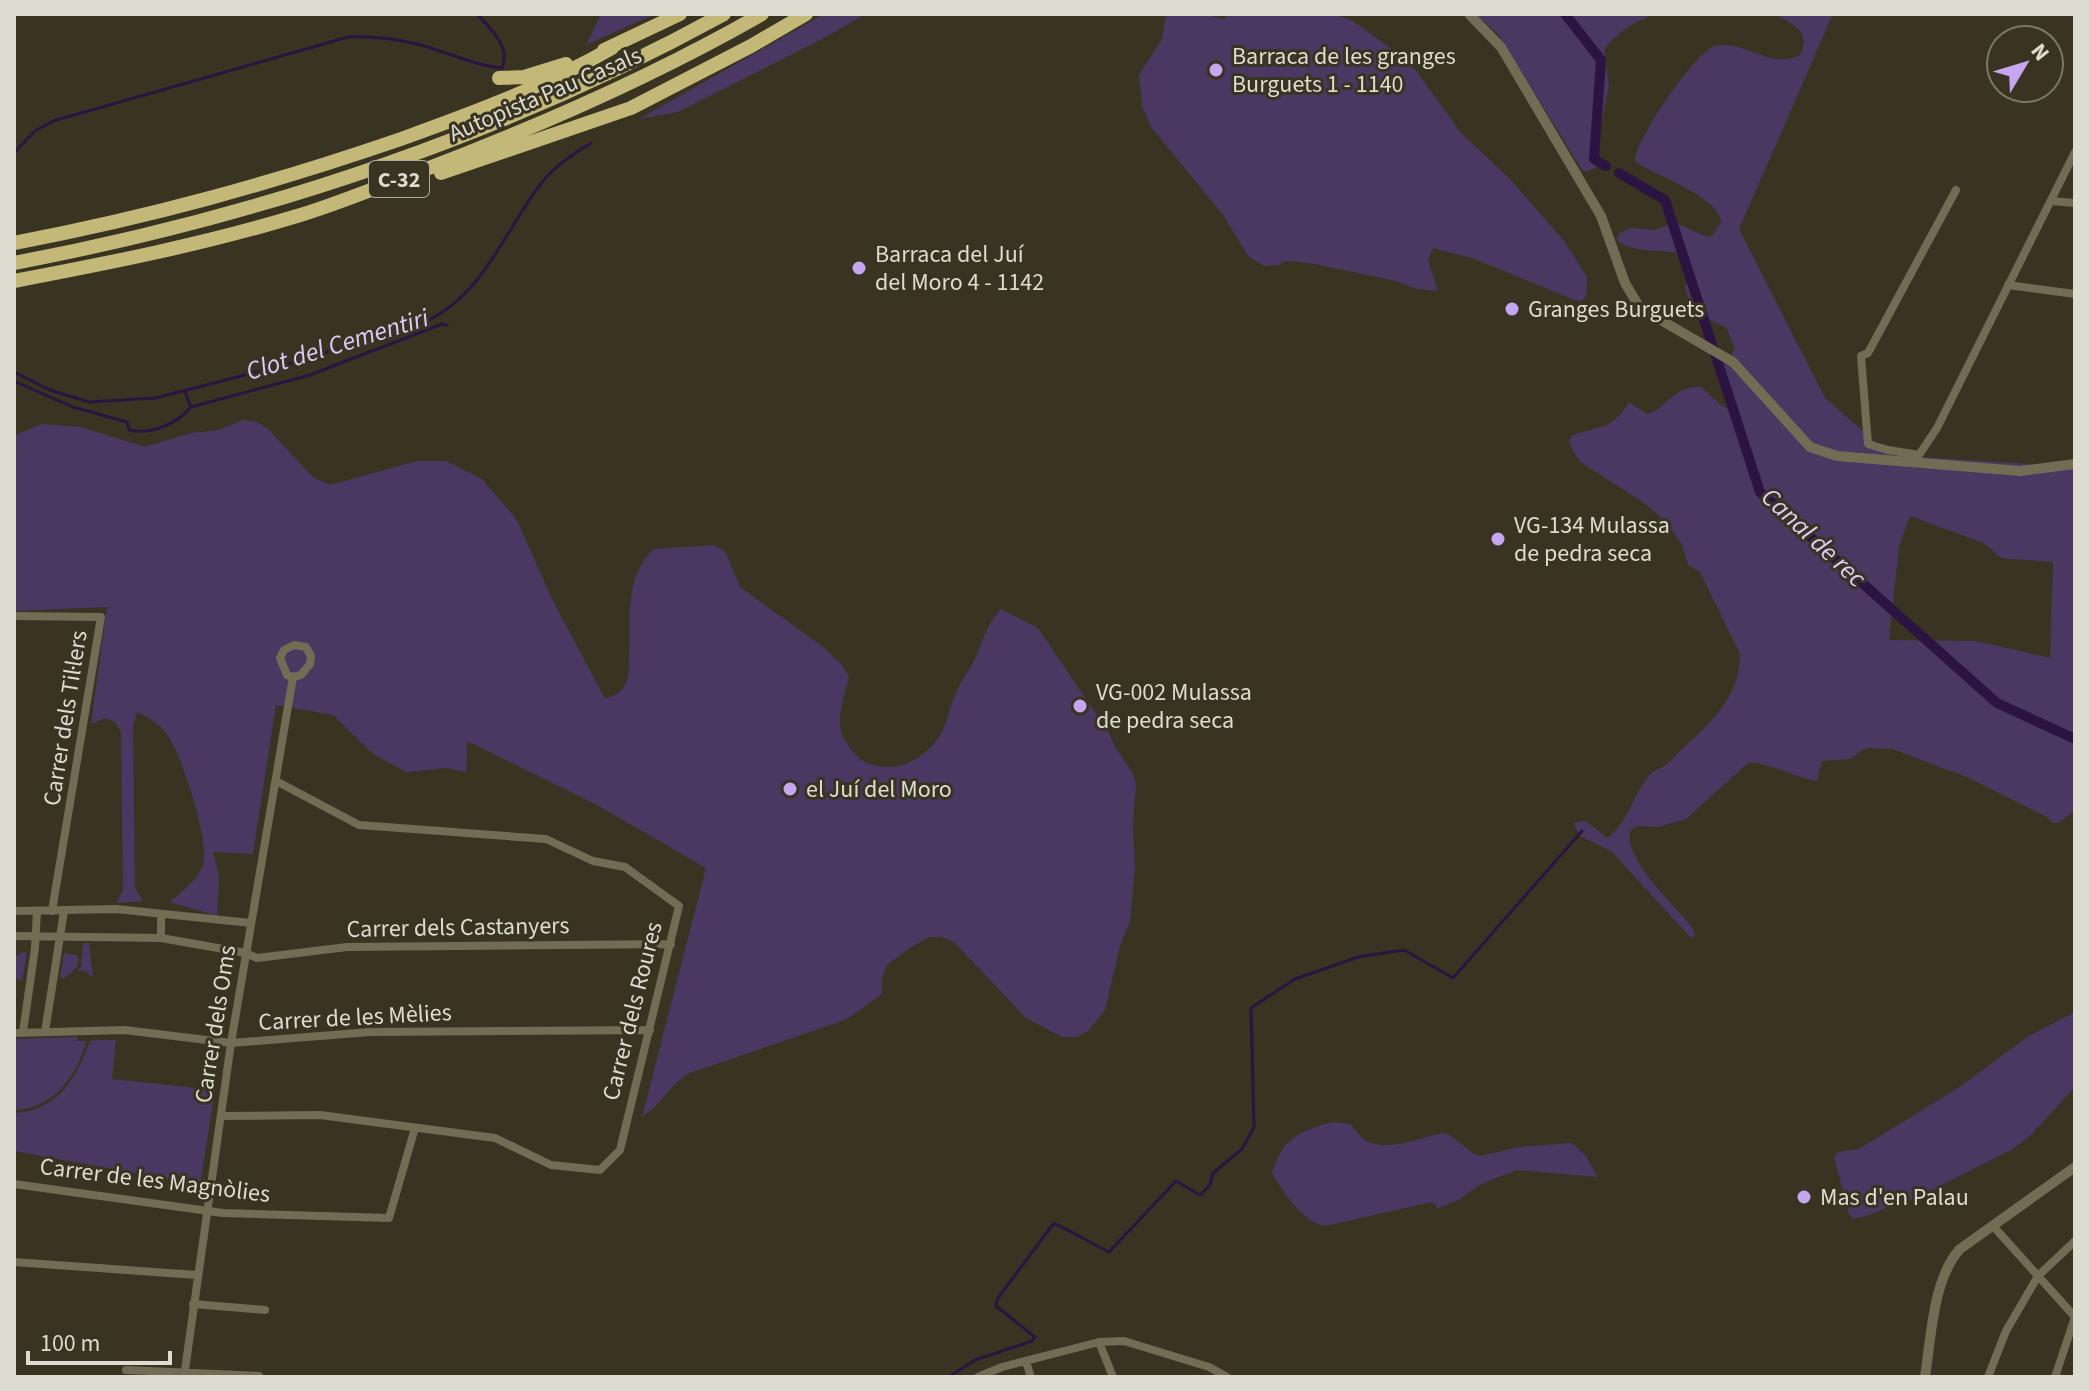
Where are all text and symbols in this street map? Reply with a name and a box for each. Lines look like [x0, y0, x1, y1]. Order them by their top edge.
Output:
north arrow [1985, 24, 2065, 104]
text: N [2023, 37, 2057, 68]
street label: Autopista Pau Casals [443, 38, 647, 151]
place label: Barraca de les granges Burguets 1 - 1140 [1232, 39, 1456, 102]
marker: Barraca de les granges Burguets 1 - 1140 [1207, 61, 1225, 79]
road number: C-32 [369, 161, 429, 197]
place label: Barraca del Juí del Moro 4 - 1142 [875, 237, 1044, 300]
marker: Barraca del Juí del Moro 4 - 1142 [850, 259, 868, 277]
place label: Granges Burguets [1528, 292, 1704, 327]
water label: Clot del Cementiri [241, 299, 434, 390]
marker: Granges Burguets [1503, 300, 1521, 318]
water label: Canal de rec [1753, 479, 1875, 596]
place label: VG-134 Mulassa de pedra seca [1514, 508, 1670, 571]
marker: VG-134 Mulassa de pedra seca [1489, 530, 1507, 548]
street label: Carrer dels Til·lers [34, 628, 97, 808]
place label: VG-002 Mulassa de pedra seca [1096, 675, 1252, 738]
marker: VG-002 Mulassa de pedra seca [1071, 697, 1089, 715]
place label: el Juí del Moro [806, 772, 952, 807]
marker: el Juí del Moro [781, 780, 799, 798]
street label: Carrer dels Castanyers [346, 908, 570, 947]
street label: Carrer dels Roures [593, 918, 672, 1104]
street label: Carrer dels Oms [186, 943, 245, 1106]
street label: Carrer de les Mèlies [257, 995, 453, 1040]
street label: Carrer de les Magnòlies [38, 1149, 272, 1212]
place label: Mas d'en Palau [1820, 1180, 1969, 1215]
marker: Mas d'en Palau [1795, 1188, 1813, 1206]
scale bar [28, 1315, 170, 1365]
text: 100 m [40, 1326, 100, 1361]

